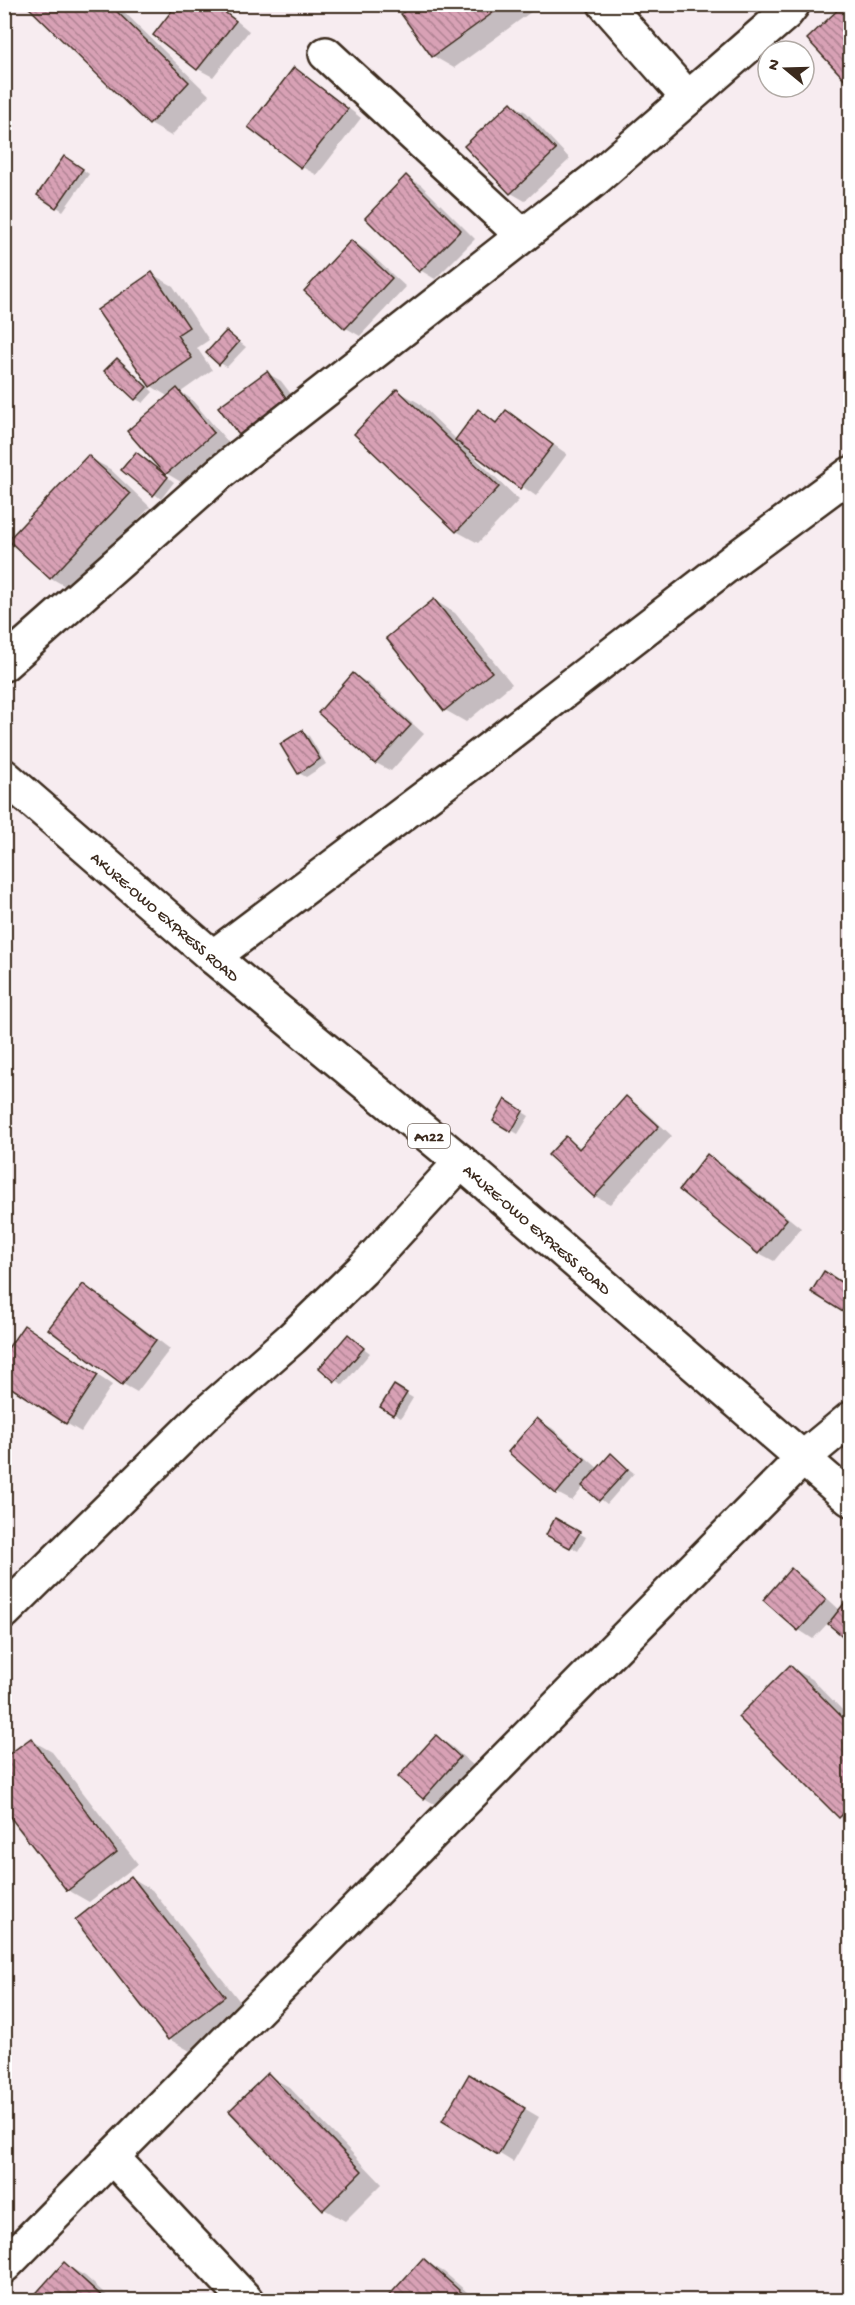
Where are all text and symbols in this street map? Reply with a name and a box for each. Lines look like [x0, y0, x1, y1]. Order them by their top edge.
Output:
north arrow [756, 39, 816, 99]
text: N [764, 57, 786, 73]
street label: AKURE-OWO EXPRESS ROAD [86, 849, 242, 988]
road number: A122 [408, 1124, 450, 1148]
street label: AKURE-OWO EXPRESS ROAD [458, 1162, 614, 1301]

